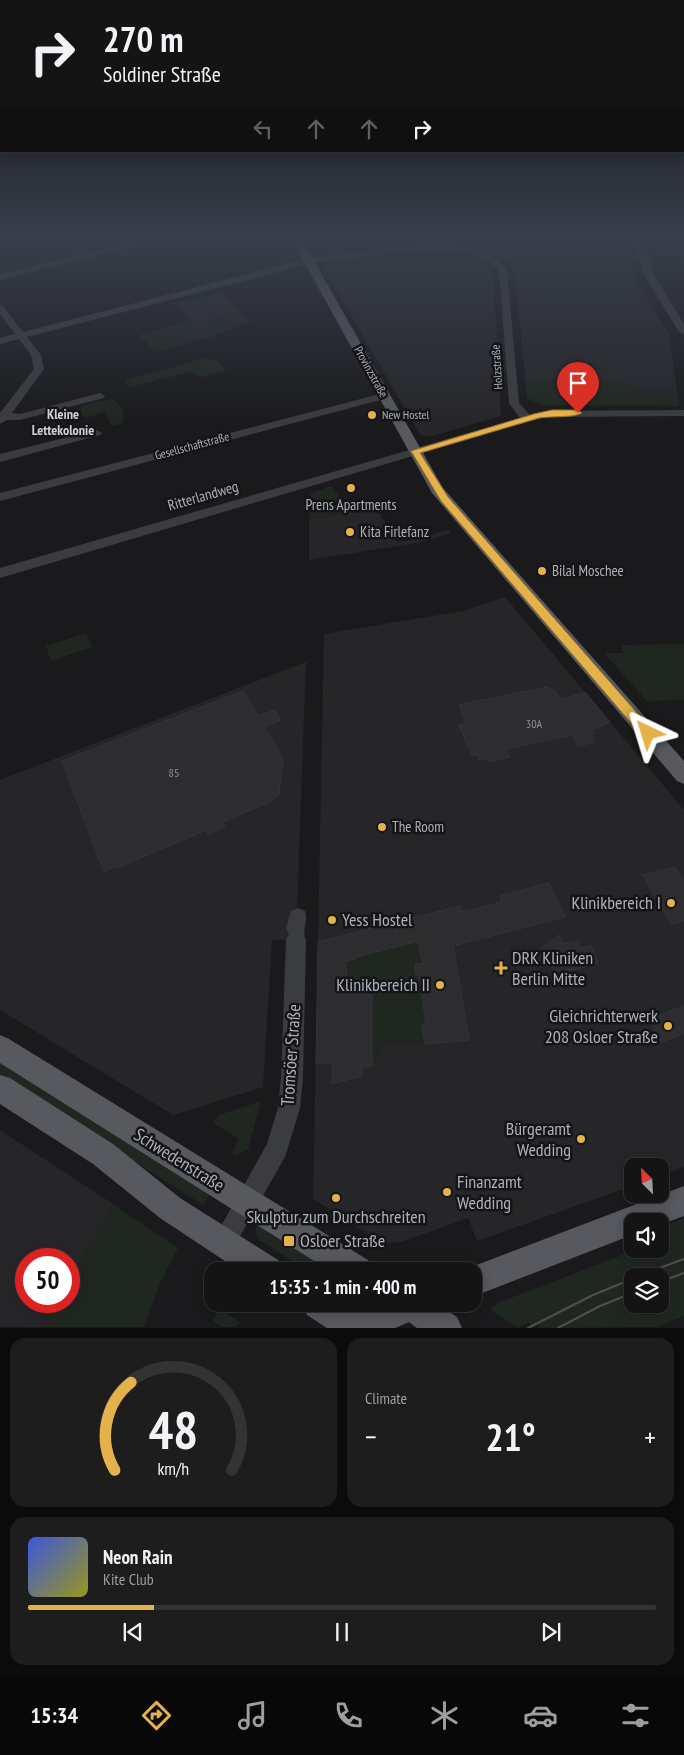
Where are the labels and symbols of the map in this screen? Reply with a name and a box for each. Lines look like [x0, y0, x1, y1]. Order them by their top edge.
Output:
street label: Provinzstraße [351, 343, 392, 400]
street label: Holzstraße [487, 344, 506, 390]
pin [557, 362, 599, 413]
district label: Kleine Lettekolonie [32, 405, 94, 439]
place label: New Hostel [382, 407, 430, 422]
marker: New Hostel [366, 409, 378, 421]
street label: Gesellschaftstraße [153, 428, 231, 463]
street label: Ritterlandweg [165, 476, 240, 515]
marker: Prens Apartments [345, 482, 357, 494]
place label: Prens Apartments [305, 495, 397, 514]
place label: Kita Firlefanz [360, 522, 429, 541]
marker: Kita Firlefanz [344, 526, 356, 538]
place label: Bilal Moschee [552, 561, 624, 580]
marker: Bilal Moschee [536, 565, 548, 577]
position arrow [621, 706, 673, 758]
house number: 30A [526, 716, 543, 731]
house number: 85 [169, 765, 179, 780]
place label: The Room [392, 817, 444, 836]
marker: The Room [376, 821, 388, 833]
place label: Klinikbereich I [571, 891, 661, 914]
marker: Klinikbereich I [665, 897, 677, 909]
place label: Yess Hostel [342, 908, 413, 931]
marker: Yess Hostel [326, 914, 338, 926]
place label: DRK Kliniken Berlin Mitte [512, 946, 593, 990]
marker: DRK Kliniken Berlin Mitte [494, 961, 508, 975]
place label: Klinikbereich II [336, 973, 430, 996]
marker: Klinikbereich II [434, 979, 446, 991]
street label: Tromsöer Straße [275, 1003, 306, 1107]
place label: Gleichrichterwerk 208 Osloer Straße [545, 1004, 658, 1048]
marker: Gleichrichterwerk 208 Osloer Straße [662, 1020, 674, 1032]
place label: Bürgeramt Wedding [506, 1117, 571, 1161]
street label: Schwedenstraße [130, 1123, 229, 1196]
marker: Bürgeramt Wedding [575, 1133, 587, 1145]
north arrow [624, 1158, 669, 1202]
place label: Finanzamt Wedding [457, 1170, 522, 1214]
marker: Finanzamt Wedding [441, 1186, 453, 1198]
marker: Skulptur zum Durchschreiten [330, 1192, 342, 1204]
place label: Skulptur zum Durchschreiten [246, 1205, 426, 1228]
place label: Osloer Straße [300, 1229, 385, 1252]
marker: Osloer Straße [282, 1234, 296, 1248]
speed limit sign: 50 [15, 1248, 80, 1313]

